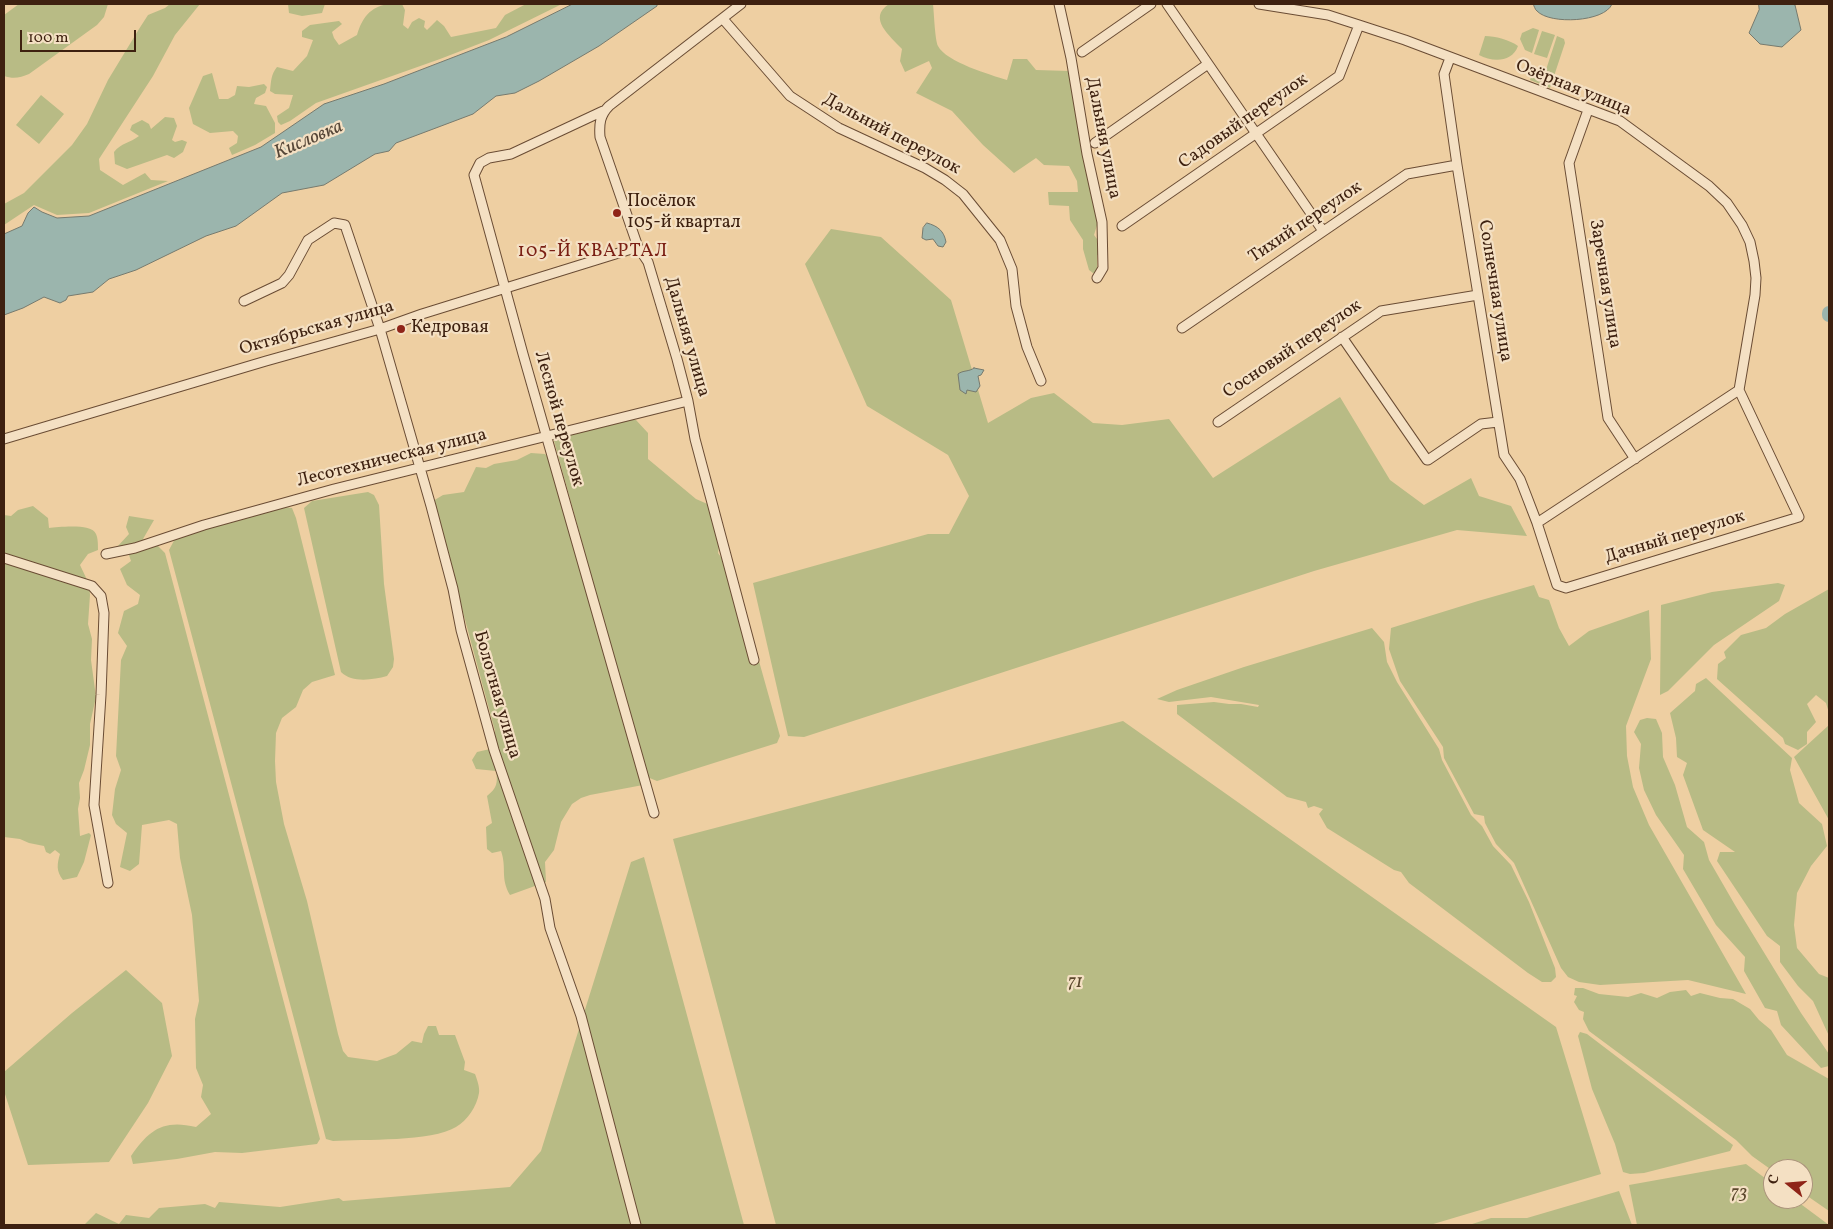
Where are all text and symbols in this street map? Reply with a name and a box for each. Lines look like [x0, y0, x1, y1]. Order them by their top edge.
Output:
scale bar [22, 20, 139, 52]
text: 100 m [28, 28, 68, 49]
street label: Озёрная улица [1512, 56, 1634, 122]
street label: Садовый переулок [1175, 69, 1313, 175]
street label: Дальняя улица [1080, 75, 1124, 201]
street label: Дальний переулок [818, 90, 964, 180]
water label: Кисловка [271, 116, 347, 166]
street label: Тихий переулок [1245, 177, 1367, 269]
place label: Посёлок 105-й квартал [627, 192, 741, 234]
marker: Посёлок 105-й квартал [611, 207, 623, 219]
street label: Заречная улица [1583, 218, 1625, 350]
street label: Солнечная улица [1472, 219, 1516, 363]
district label: 105-Й КВАРТАЛ [516, 242, 670, 264]
street label: Дальняя улица [659, 274, 713, 400]
street label: Сосновый переулок [1220, 296, 1366, 404]
street label: Октябрьская улица [237, 297, 397, 361]
place label: Кедровая [411, 318, 489, 340]
marker: Кедровая [395, 323, 407, 335]
street label: Лесной переулок [528, 349, 588, 489]
street label: Лесотехническая улица [295, 425, 489, 493]
street label: Дачный переулок [1602, 506, 1748, 570]
street label: Болотная улица [467, 629, 525, 761]
park label: 71 [1067, 973, 1083, 995]
north arrow [1763, 1159, 1813, 1209]
text: С [1764, 1173, 1785, 1187]
park label: 73 [1730, 1184, 1748, 1206]

